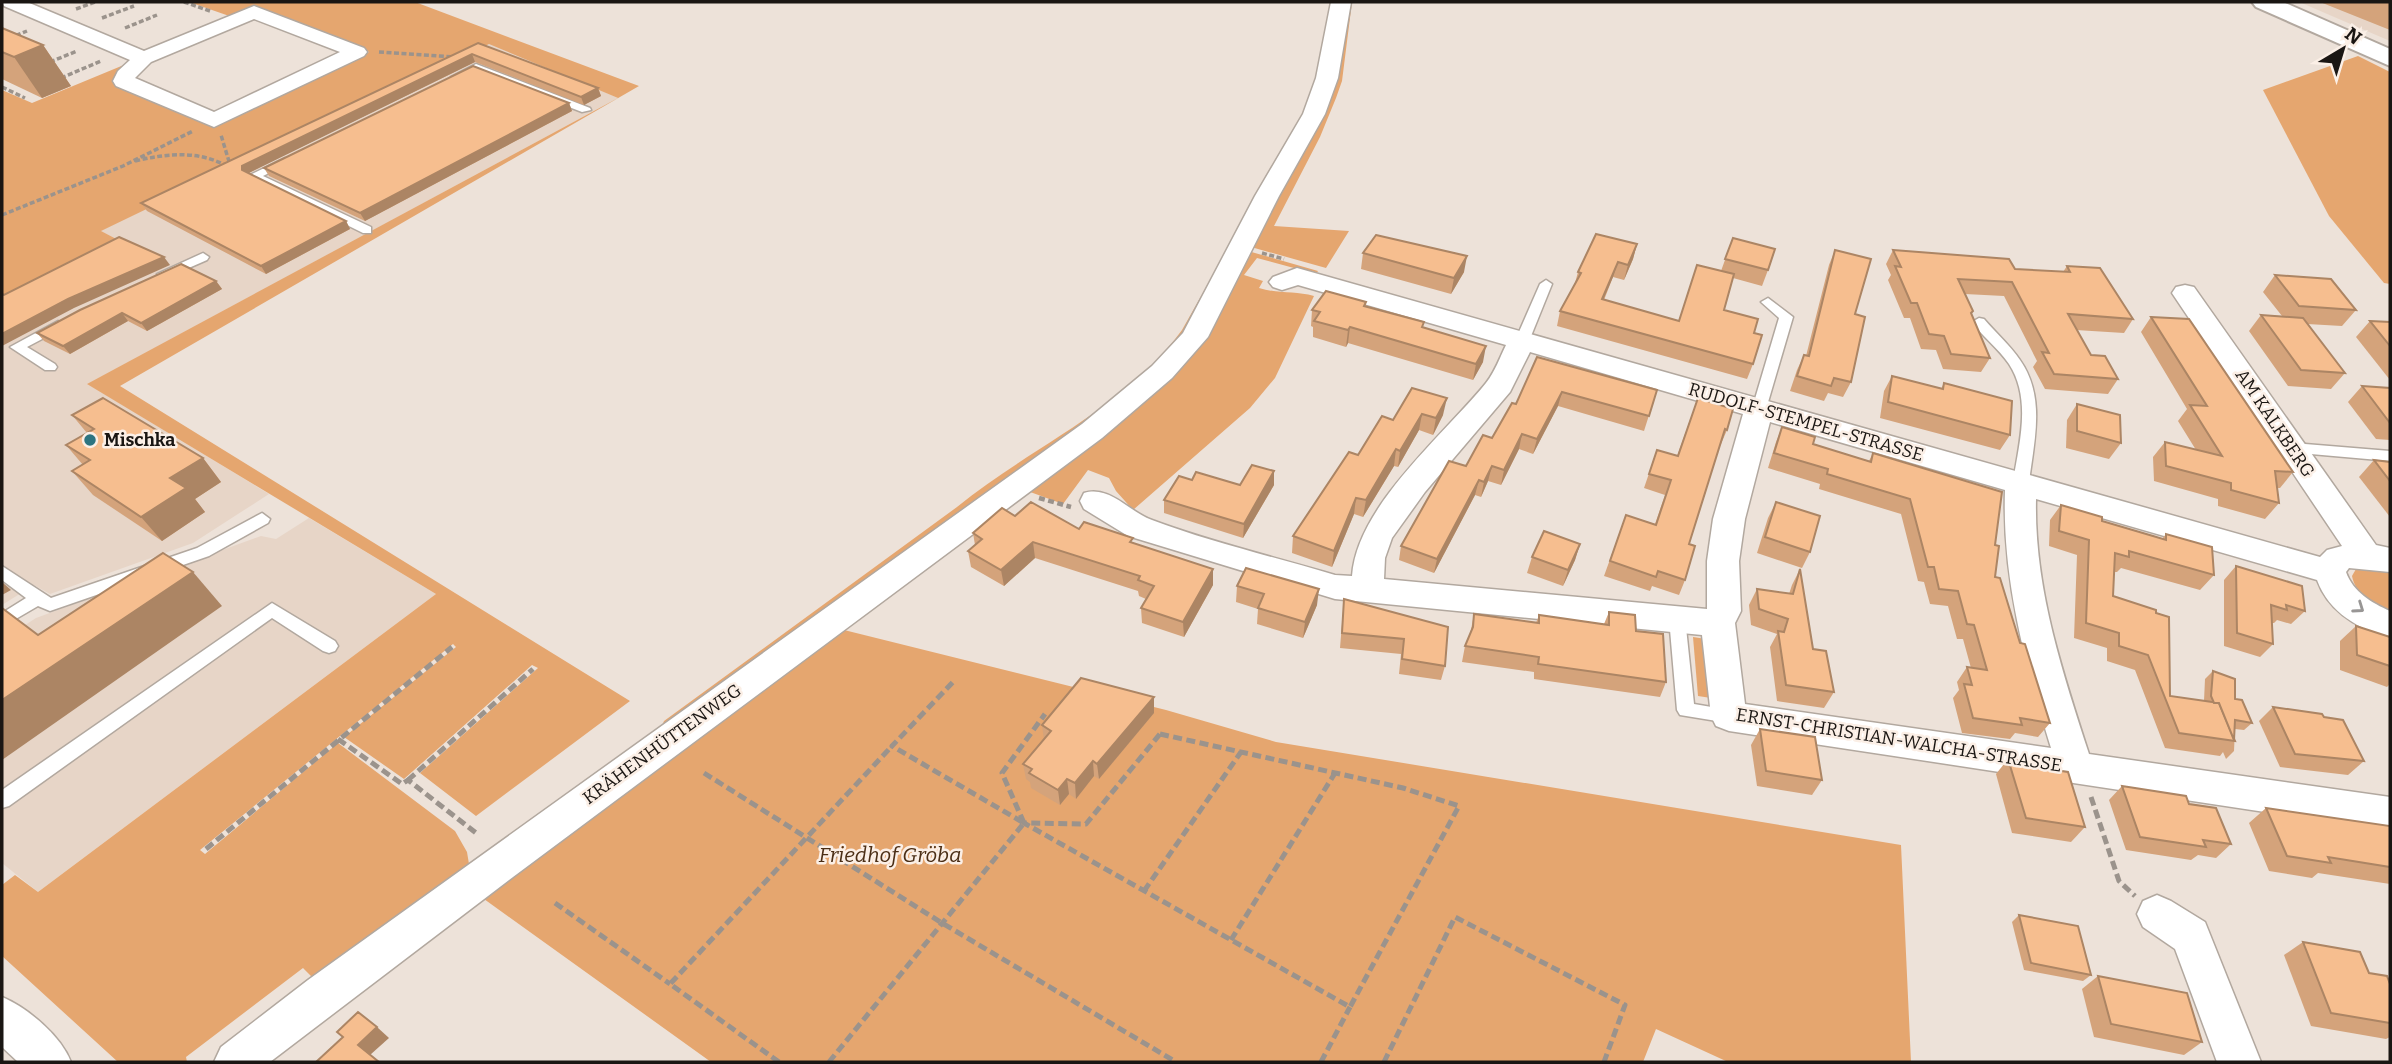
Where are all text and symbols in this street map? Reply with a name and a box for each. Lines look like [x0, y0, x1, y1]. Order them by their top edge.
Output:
north arrow [2308, 14, 2378, 84]
text: N [2340, 22, 2366, 50]
street label: AM KALKBERG [2231, 365, 2319, 481]
street label: RUDOLF-STEMPEL-STRASSE [1686, 378, 1926, 466]
place label: Mischka [104, 429, 175, 451]
marker: Mischka [82, 432, 98, 448]
one-way arrow [2351, 600, 2364, 612]
street label: KRÄHENHÜTTENWEG [578, 679, 746, 809]
street label: ERNST-CHRISTIAN-WALCHA-STRASSE [1735, 703, 2063, 777]
park label: Friedhof Gröba [818, 842, 962, 868]

